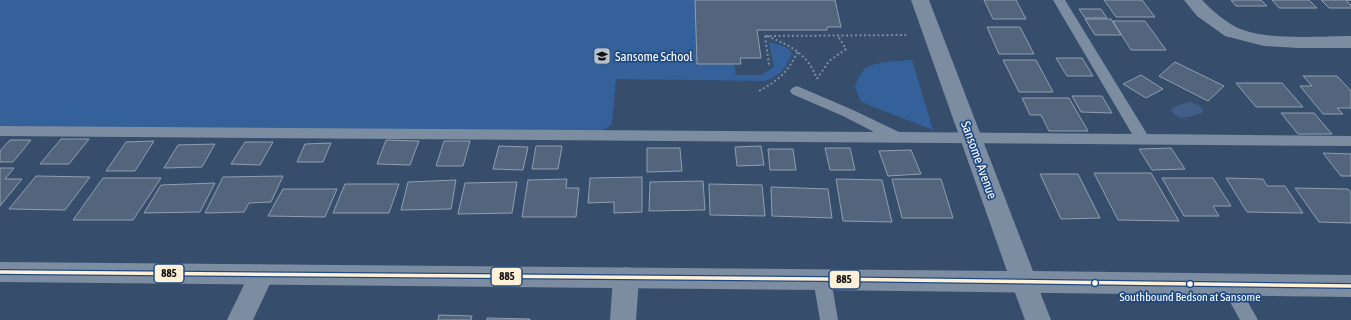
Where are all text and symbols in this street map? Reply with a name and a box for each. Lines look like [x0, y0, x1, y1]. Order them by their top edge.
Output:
school or university icon: Sansome School [592, 46, 612, 66]
place label: Sansome School [615, 49, 693, 64]
street label: Sansome Avenue [958, 119, 1000, 201]
line badge: 885 [154, 264, 184, 283]
text: 885 [161, 267, 177, 279]
line badge: 885 [491, 267, 522, 286]
text: 885 [499, 270, 515, 282]
line badge: 885 [829, 270, 860, 289]
text: 885 [836, 273, 852, 285]
unlabelled marker [1090, 278, 1100, 288]
marker: Southbound Bedson at Sansome [1185, 279, 1195, 289]
place label: Southbound Bedson at Sansome [1119, 290, 1261, 304]

